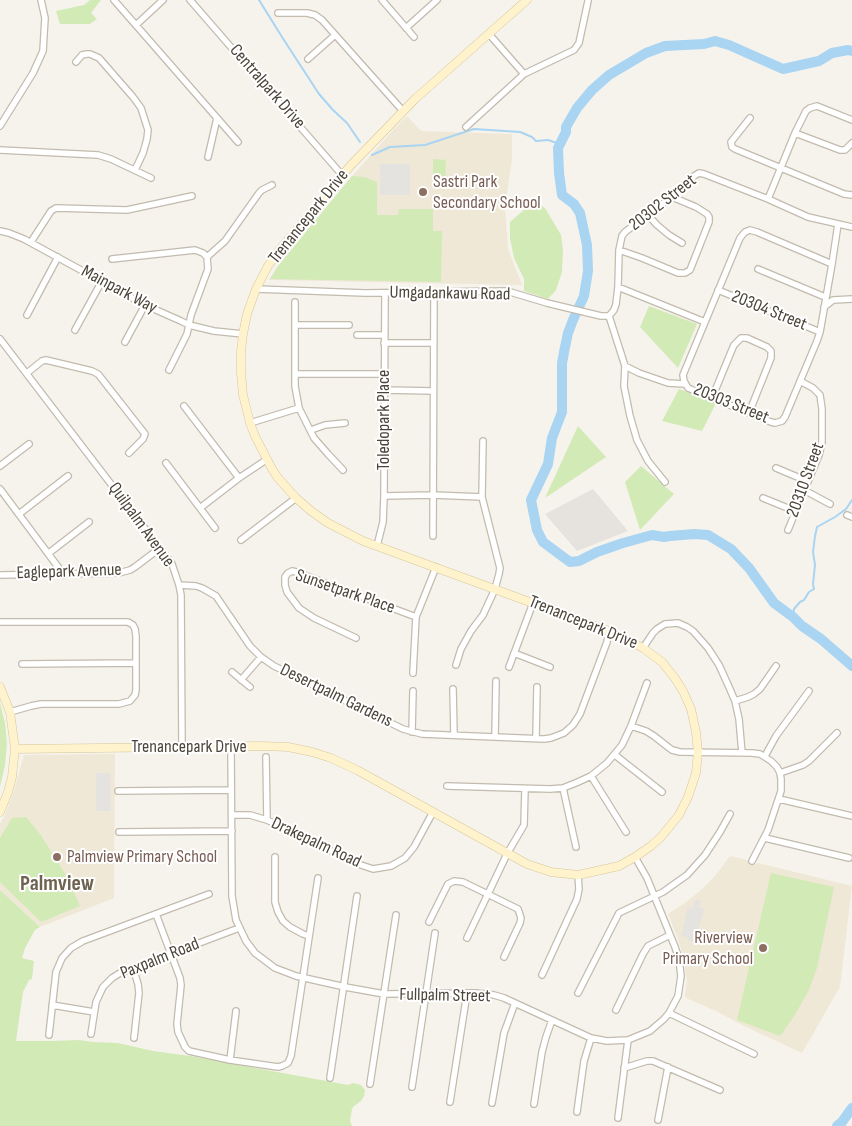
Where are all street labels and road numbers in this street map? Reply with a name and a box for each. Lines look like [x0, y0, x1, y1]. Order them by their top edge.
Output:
street label: Centralpark Drive [224, 40, 310, 134]
street label: Trenancepark Drive [264, 165, 354, 269]
street label: 20302 Street [625, 170, 701, 236]
street label: Mainpark Way [77, 261, 161, 319]
street label: Umgadankawu Road [389, 282, 511, 306]
street label: 20304 Street [728, 286, 810, 336]
street label: Toledopark Place [373, 370, 395, 470]
street label: 20303 Street [690, 379, 772, 429]
street label: 20310 Street [782, 440, 830, 520]
street label: Quilpalm Avenue [103, 479, 179, 571]
street label: Eaglepark Avenue [16, 559, 122, 585]
street label: Sunsetpark Place [293, 565, 397, 619]
street label: Trenancepark Drive [525, 591, 641, 655]
street label: Desertpalm Gardens [276, 659, 396, 733]
street label: Trenancepark Drive [131, 736, 247, 758]
street label: Drakepalm Road [268, 813, 364, 873]
street label: Paxpalm Road [117, 933, 203, 985]
street label: Fullpalm Street [399, 984, 491, 1008]

